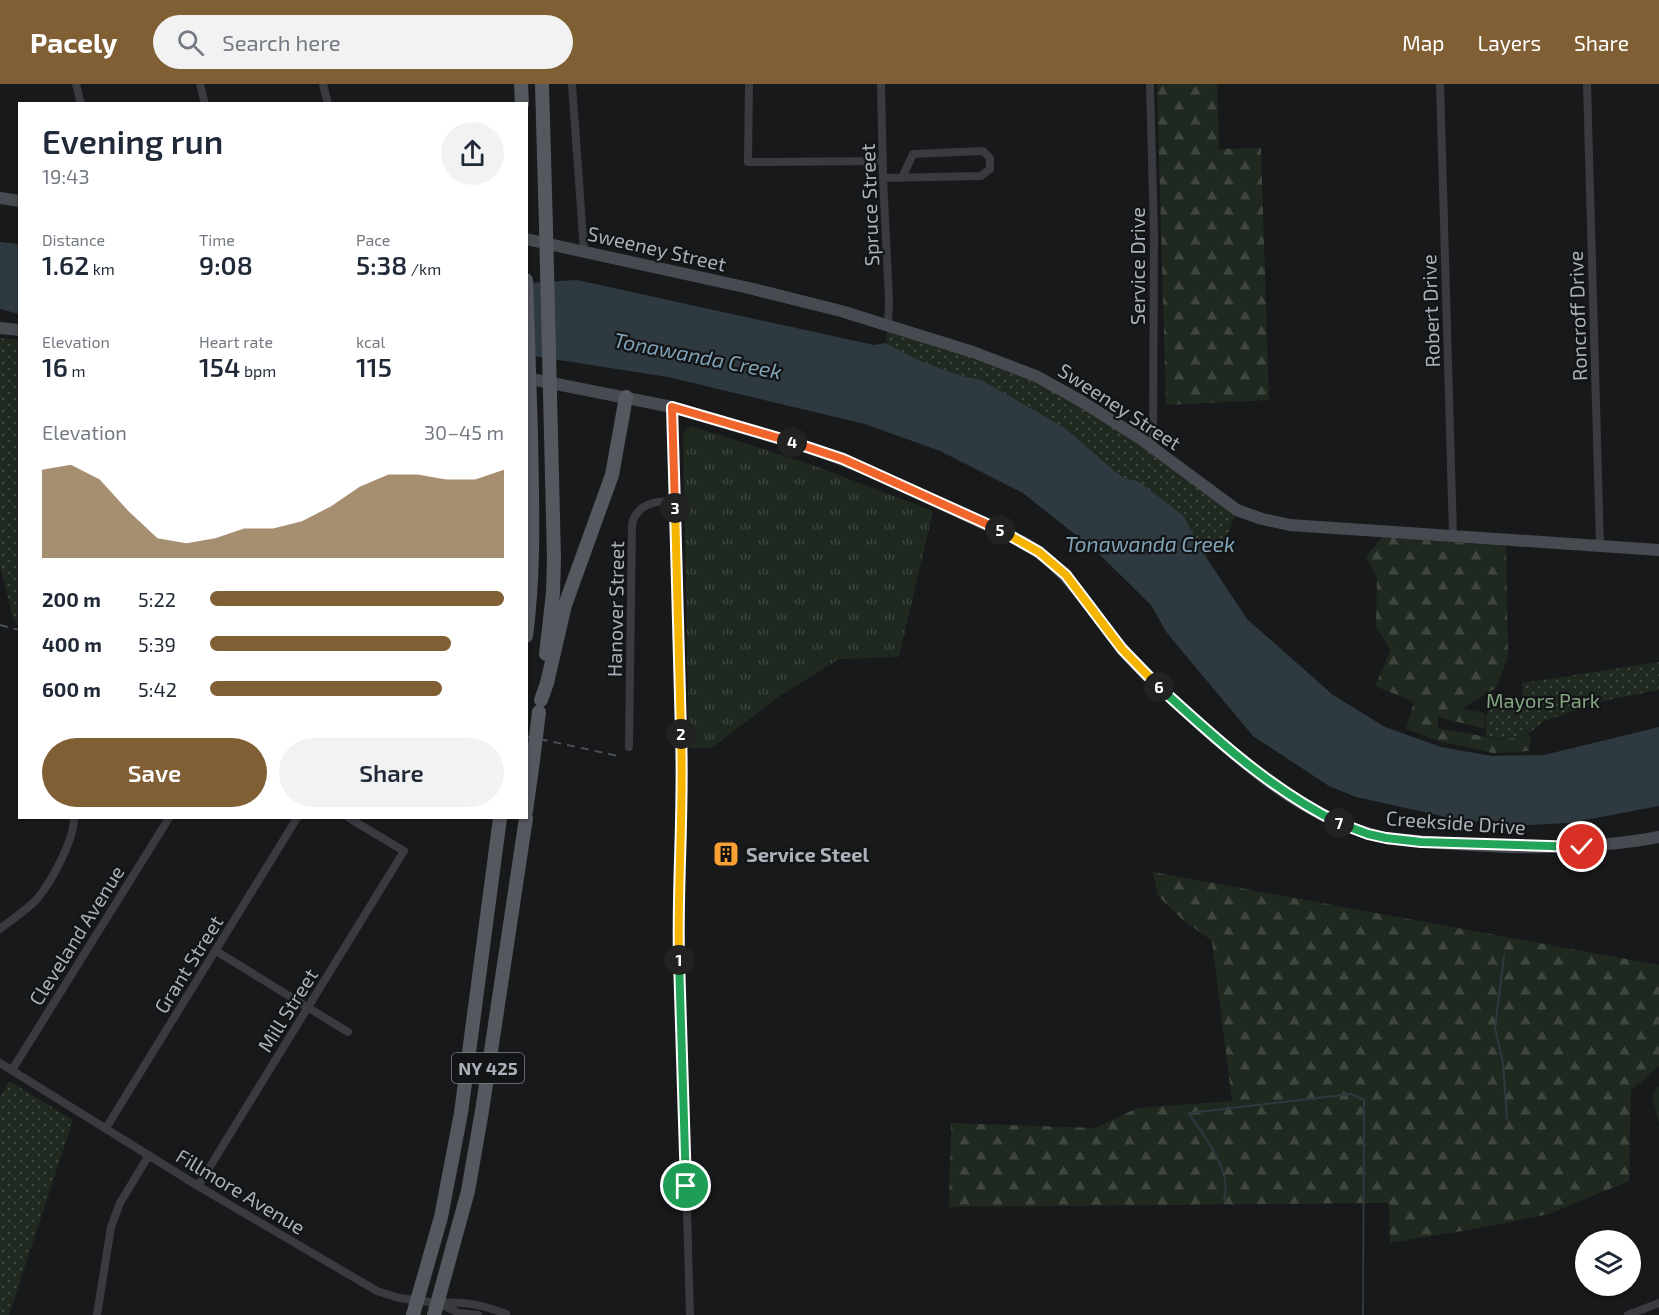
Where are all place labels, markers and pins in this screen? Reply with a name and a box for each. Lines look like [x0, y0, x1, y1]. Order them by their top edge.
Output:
pin: 4 [777, 427, 807, 457]
pin: 3 [660, 493, 690, 523]
pin: 5 [985, 515, 1015, 545]
pin: 6 [1144, 672, 1174, 702]
pin: 2 [666, 719, 696, 749]
pin: 7 [1324, 808, 1354, 838]
pin [1556, 821, 1607, 872]
building icon: Service Steel [711, 839, 741, 869]
place label: Service Steel [746, 842, 869, 866]
pin: 1 [664, 945, 694, 975]
pin [660, 1160, 711, 1211]

